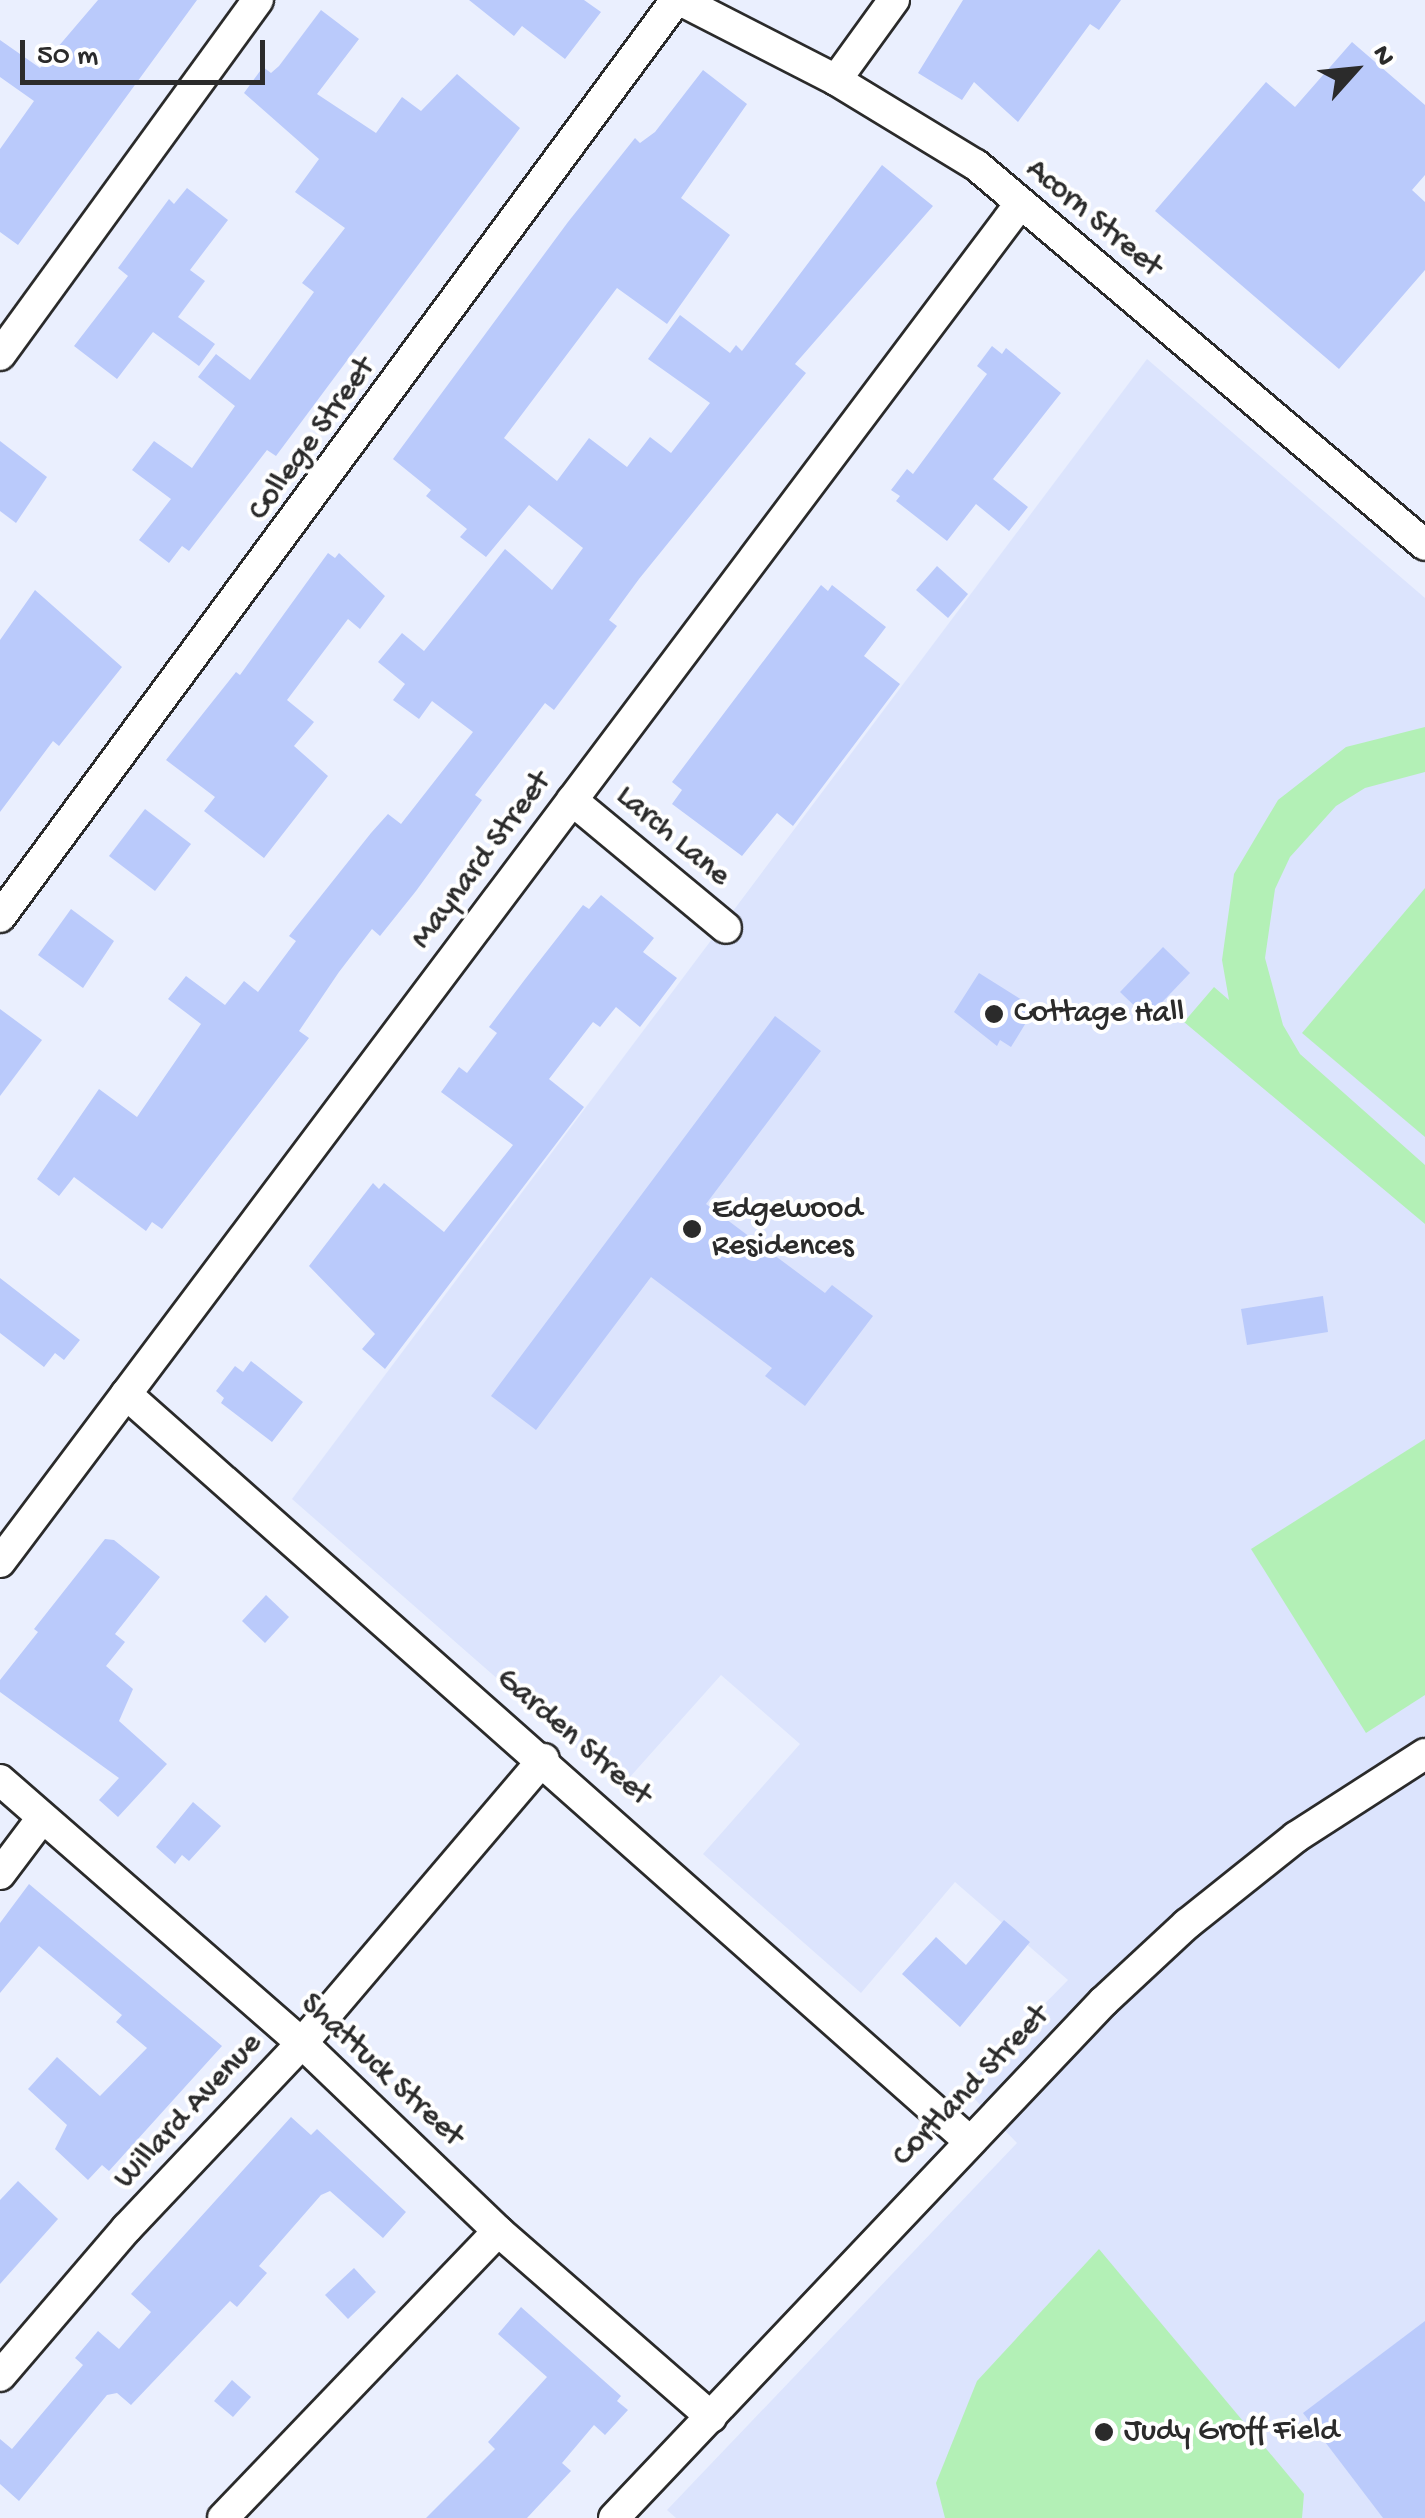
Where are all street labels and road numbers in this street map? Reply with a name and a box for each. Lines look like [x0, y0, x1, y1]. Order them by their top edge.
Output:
street label: Acorn Street [1017, 151, 1169, 287]
street label: College Street [241, 351, 385, 529]
street label: Maynard Street [403, 765, 561, 957]
street label: Larch Lane [607, 778, 737, 896]
street label: Garden Street [488, 1660, 658, 1816]
street label: Shattuck Street [291, 1986, 471, 2156]
street label: Cortland Street [885, 1998, 1059, 2176]
street label: Willard Avenue [107, 2026, 271, 2198]

